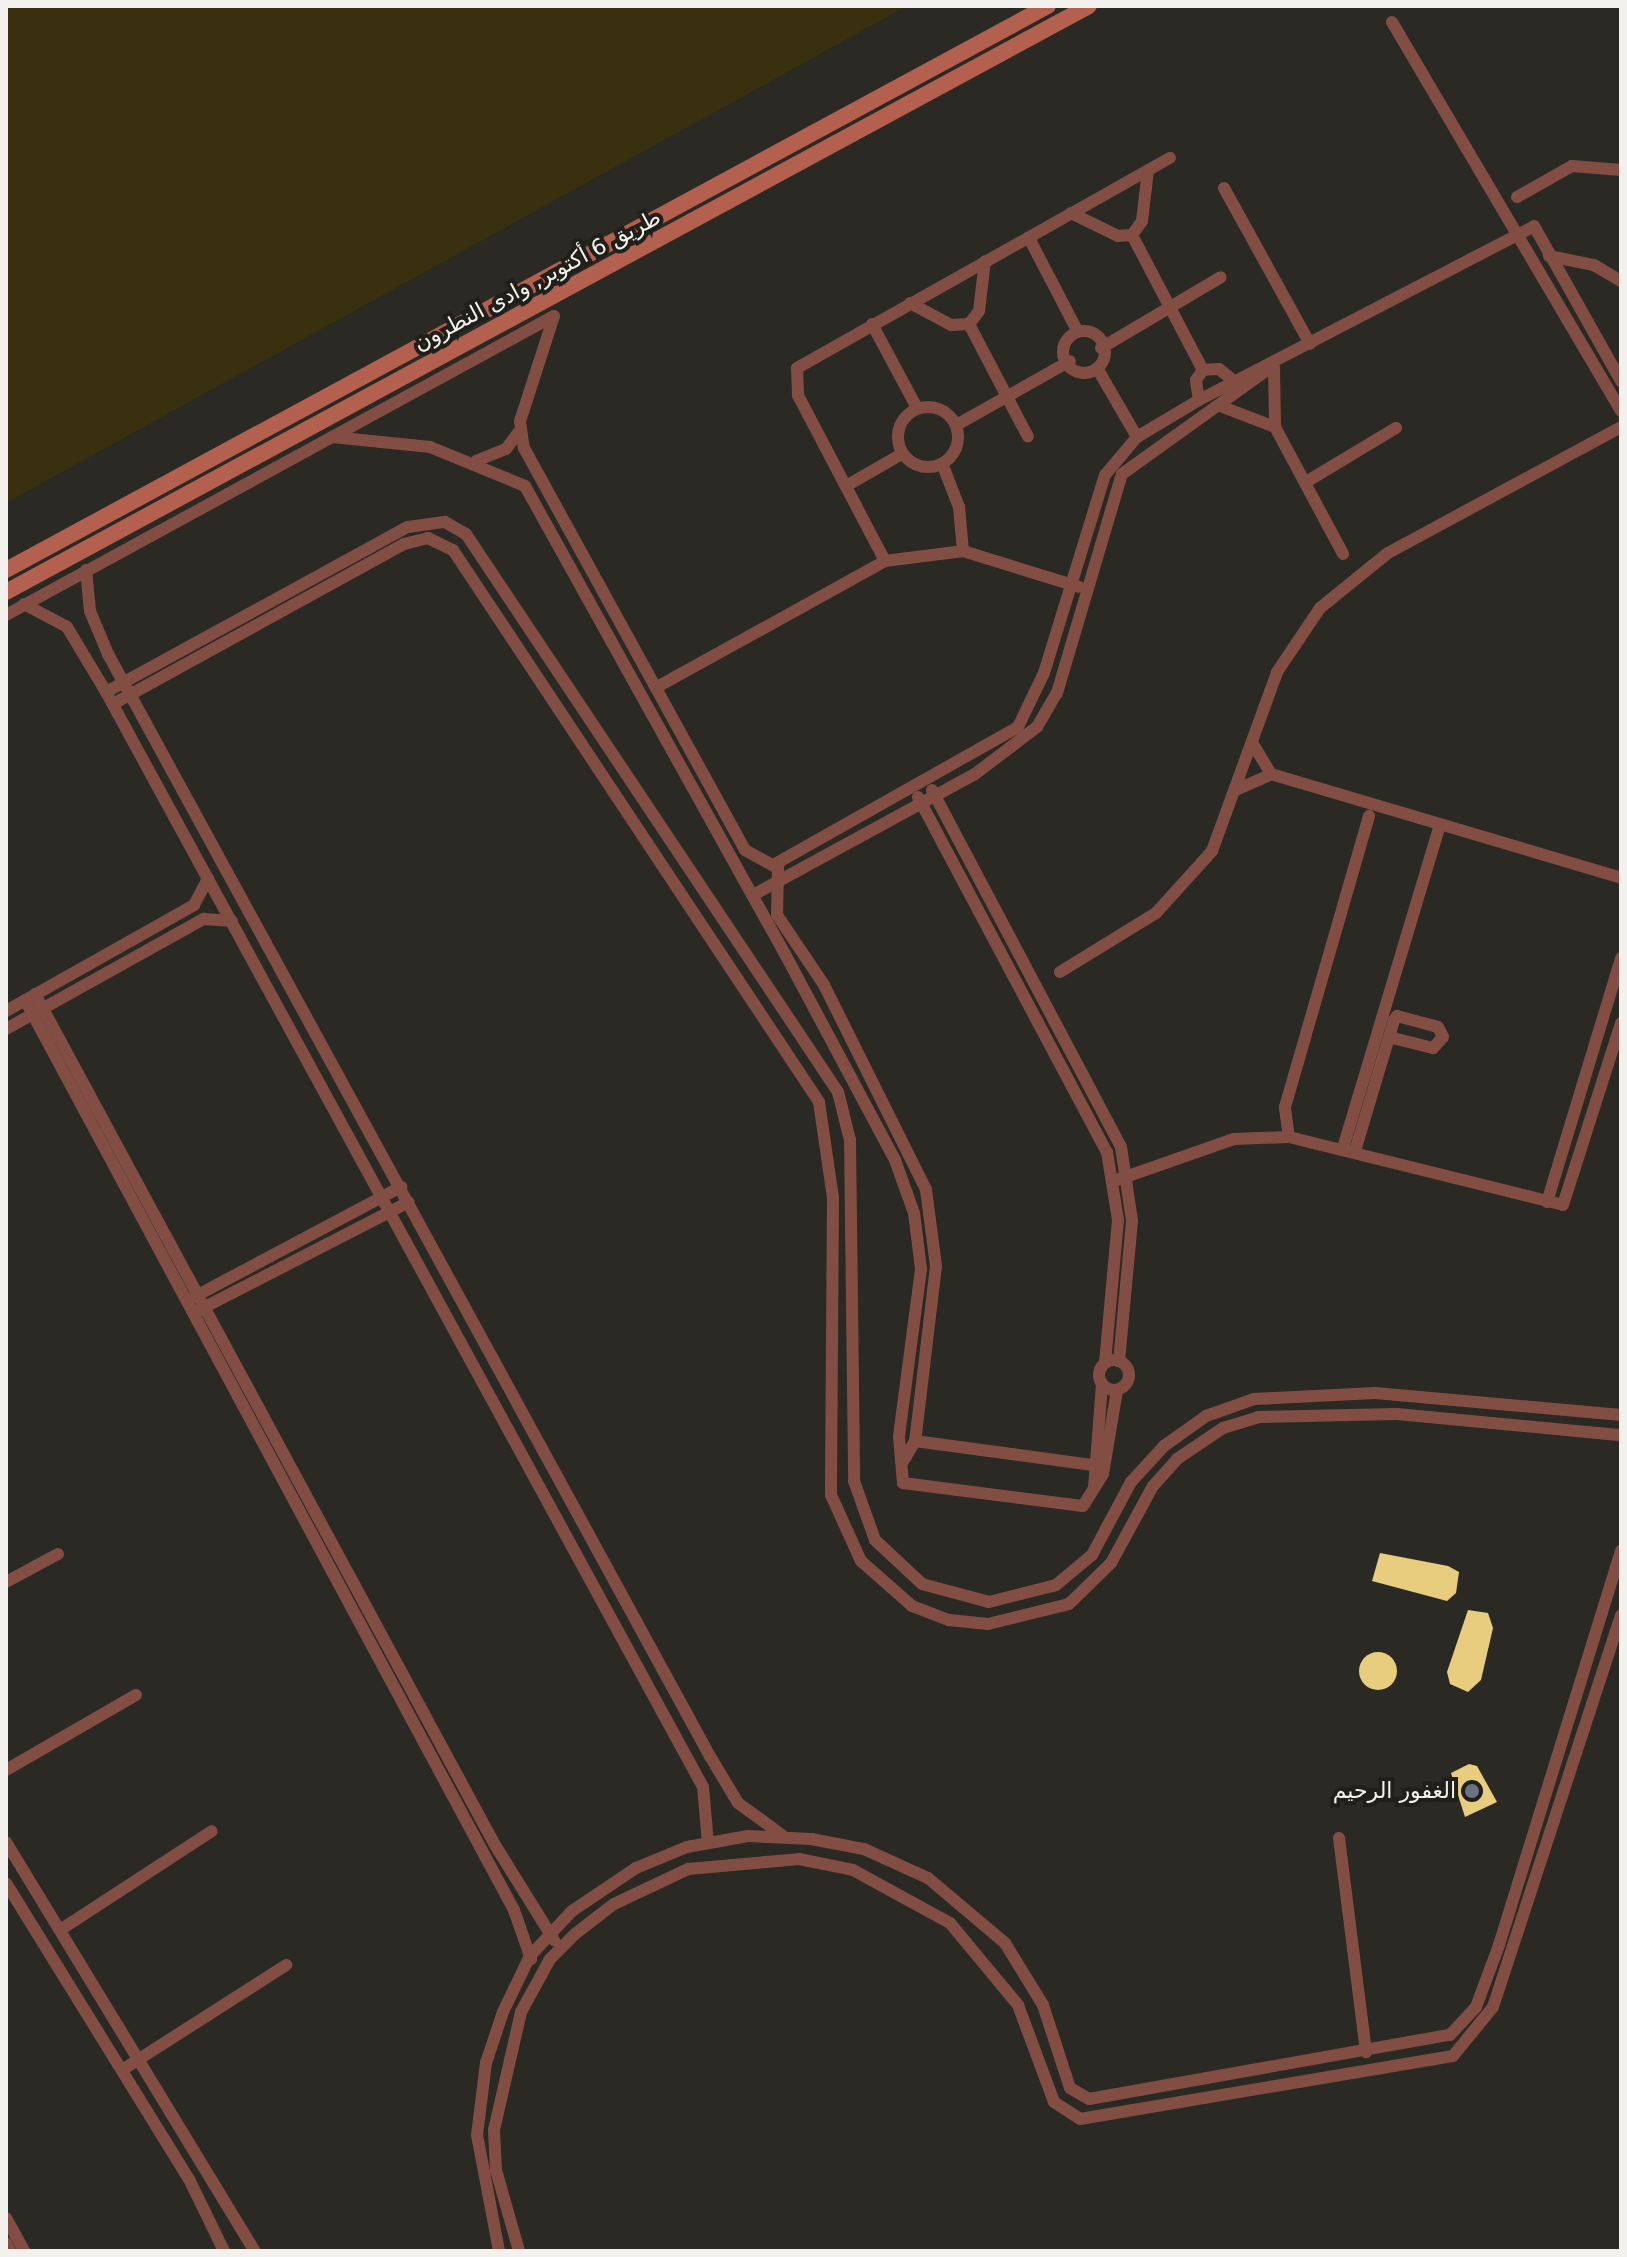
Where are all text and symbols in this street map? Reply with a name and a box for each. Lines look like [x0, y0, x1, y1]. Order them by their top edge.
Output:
street label: طريق 6 أكتوبر, وادى النطرون [409, 204, 665, 356]
place label: الغفور الرحيم [1333, 1778, 1456, 1804]
marker: الغفور الرحيم [1463, 1782, 1481, 1800]

